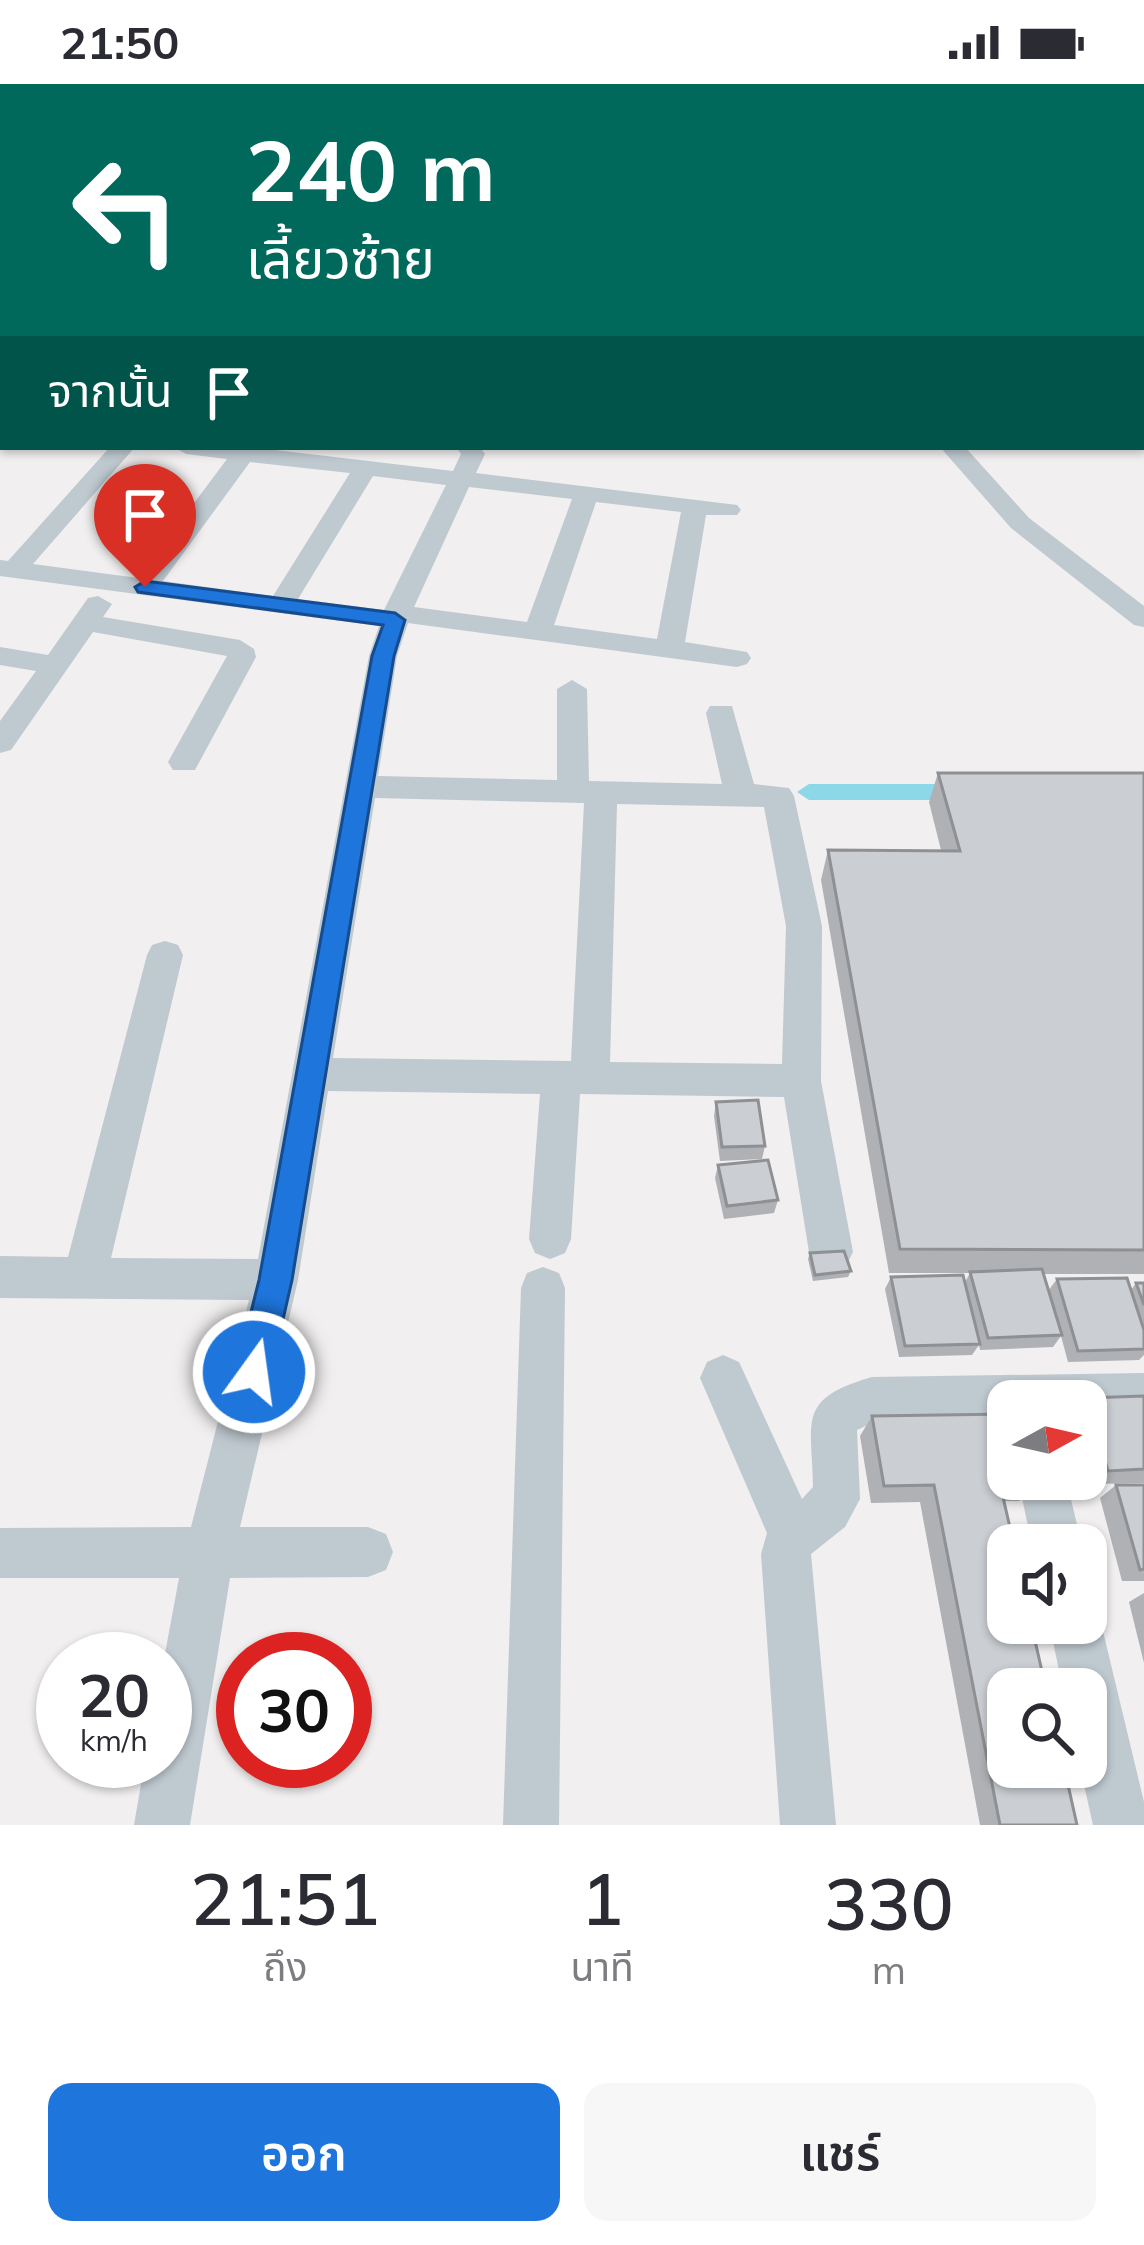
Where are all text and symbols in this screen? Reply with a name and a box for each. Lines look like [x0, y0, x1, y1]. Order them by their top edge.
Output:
text: 21:50 [60, 14, 179, 70]
text: 240 m [246, 117, 496, 222]
icon: left [48, 132, 204, 288]
text: เลี้ยวซ้าย [246, 224, 435, 292]
icon: arrive [196, 360, 262, 426]
text: จากนั้น [48, 362, 172, 418]
pin [94, 464, 196, 587]
icon: arrive [112, 482, 178, 548]
position arrow [191, 1309, 317, 1435]
north arrow [987, 1380, 1107, 1500]
map controls [987, 1380, 1107, 1788]
button: sound [987, 1524, 1107, 1644]
speed limit sign: 30 [216, 1632, 372, 1788]
text: 20 [78, 1657, 150, 1732]
button: search [987, 1668, 1107, 1788]
text: km/h [80, 1721, 148, 1759]
text: 21:51 [190, 1853, 380, 1943]
text: 1 [581, 1853, 624, 1943]
text: 330 [824, 1858, 954, 1948]
text: ถึง [263, 1942, 307, 1991]
text: นาที [570, 1942, 634, 1991]
text: m [872, 1945, 906, 1994]
button: ออก [48, 2083, 560, 2221]
button: แชร์ [584, 2083, 1096, 2221]

